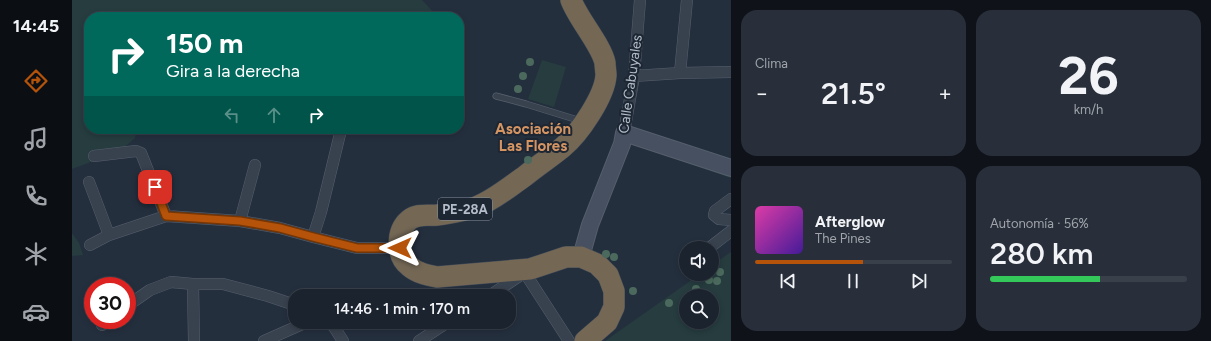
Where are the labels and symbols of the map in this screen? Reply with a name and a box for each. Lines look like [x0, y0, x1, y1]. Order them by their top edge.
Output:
street label: Calle Cabuyales [615, 34, 646, 134]
district label: Asociación Las Flores [495, 120, 571, 155]
pin [138, 170, 172, 204]
road number: PE-28A [438, 198, 492, 220]
position arrow [379, 227, 421, 269]
speed limit sign: 30 [84, 277, 136, 329]

